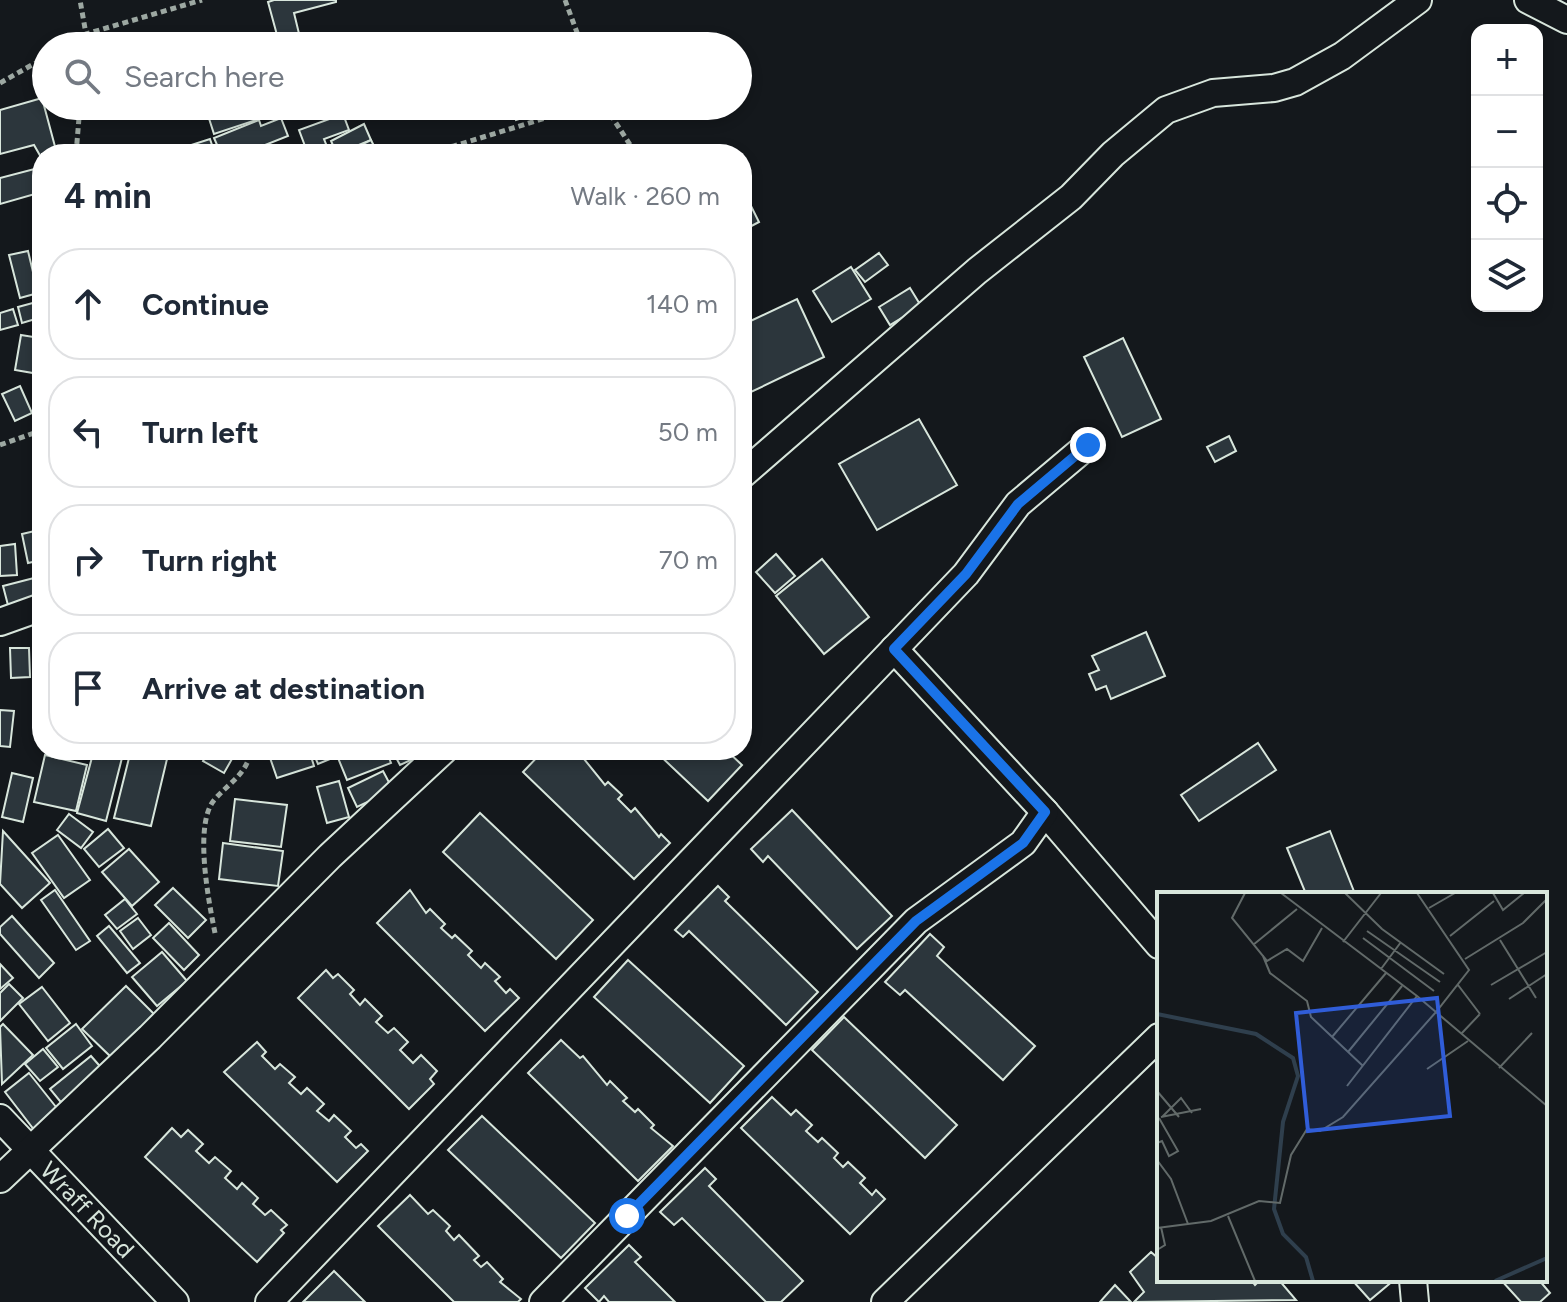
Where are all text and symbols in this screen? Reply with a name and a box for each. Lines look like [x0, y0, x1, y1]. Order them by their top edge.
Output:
map controls [1471, 24, 1543, 312]
button: + [1471, 24, 1543, 96]
search box [32, 32, 752, 120]
icon: search [60, 54, 104, 98]
text: Search here [124, 58, 284, 95]
button: − [1471, 96, 1543, 168]
button: locate [1471, 168, 1543, 240]
text: 4 min [64, 176, 151, 217]
text: Walk · 260 m [571, 180, 720, 212]
button: layers [1471, 240, 1543, 312]
icon: ahead [66, 282, 110, 326]
text: Continue [142, 286, 269, 323]
text: 140 m [646, 288, 718, 320]
icon: left [66, 410, 110, 454]
text: Turn left [142, 414, 259, 451]
text: 50 m [658, 416, 718, 448]
route end [1070, 427, 1106, 463]
icon: right [66, 538, 110, 582]
text: Turn right [142, 542, 277, 579]
text: 70 m [659, 544, 718, 576]
icon: arrive [66, 666, 110, 710]
text: Arrive at destination [142, 670, 425, 707]
inset map [1157, 892, 1547, 1282]
street label: Wraff Road [34, 1156, 140, 1264]
route start [609, 1198, 645, 1234]

